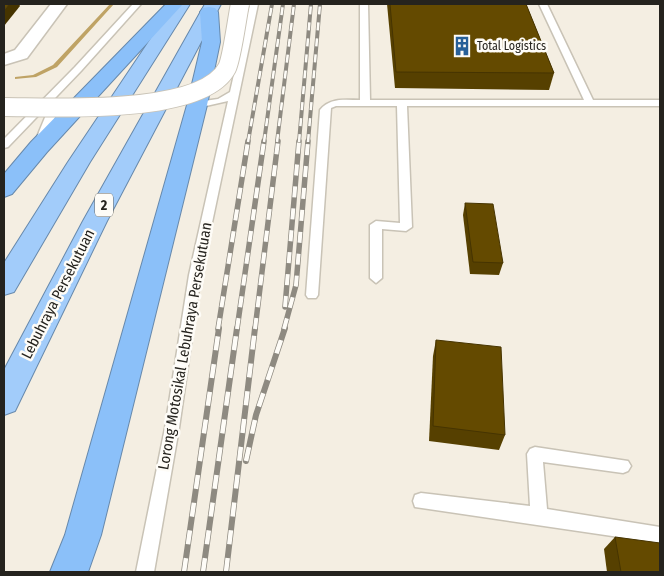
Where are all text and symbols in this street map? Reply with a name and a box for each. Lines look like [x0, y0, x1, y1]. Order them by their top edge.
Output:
building icon: Total Logistics [451, 35, 473, 57]
place label: Total Logistics [477, 39, 546, 53]
road number: 2 [95, 194, 113, 216]
street label: Lorong Motosikal Lebuhraya Persekutuan [154, 221, 216, 471]
street label: Lebuhraya Persekutuan [17, 226, 99, 362]

